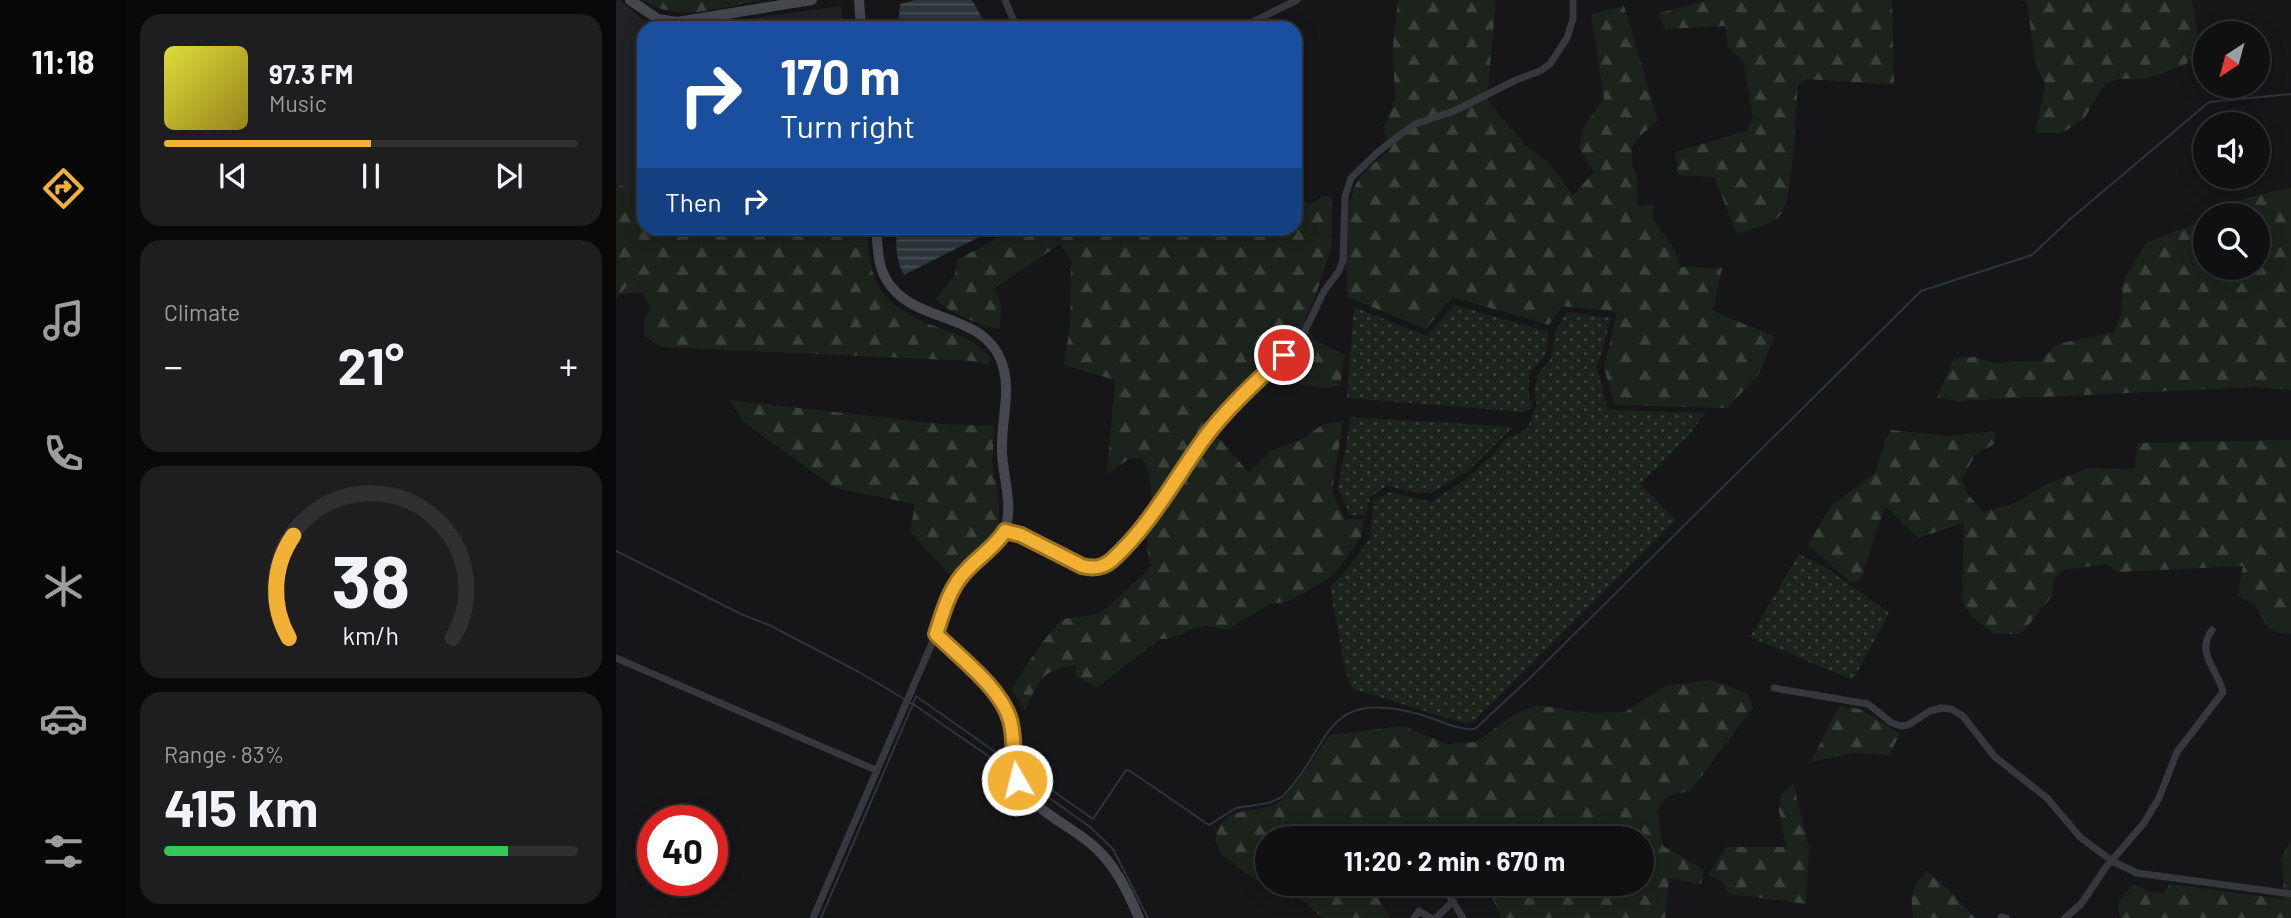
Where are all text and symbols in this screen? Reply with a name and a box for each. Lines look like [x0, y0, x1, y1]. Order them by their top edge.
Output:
north arrow [2193, 21, 2270, 98]
map controls [2193, 21, 2270, 280]
text: 11:18 [31, 42, 95, 80]
text: 170 m [780, 46, 900, 105]
icon: right [665, 49, 756, 140]
text: 97.3 FM [269, 58, 353, 89]
text: Music [269, 89, 327, 117]
text: Turn right [780, 106, 915, 144]
button: sound [2193, 112, 2270, 189]
icon: previous [214, 157, 252, 195]
icon: pause [352, 157, 390, 195]
icon: next [490, 157, 528, 195]
icon: directions [39, 164, 88, 213]
icon: right [736, 182, 774, 220]
text: Then [665, 186, 722, 217]
button: search [2193, 203, 2270, 280]
icon: music [39, 296, 88, 345]
text: Climate [164, 298, 240, 326]
pin [1254, 325, 1314, 385]
text: 21° [338, 333, 404, 395]
icon: arrive [1265, 336, 1303, 374]
text: − [164, 342, 183, 388]
text: + [559, 342, 578, 388]
icon: phone [39, 429, 88, 478]
text: 38 [332, 535, 410, 623]
icon: climate [39, 562, 88, 611]
text: km/h [343, 620, 399, 650]
icon: car [39, 694, 88, 743]
text: Range · 83% [164, 740, 284, 768]
position arrow [980, 743, 1054, 817]
text: 415 km [164, 775, 318, 837]
speed limit sign: 40 [637, 805, 728, 896]
icon: filters [39, 827, 88, 876]
text: 11:20 · 2 min · 670 m [1344, 845, 1565, 876]

